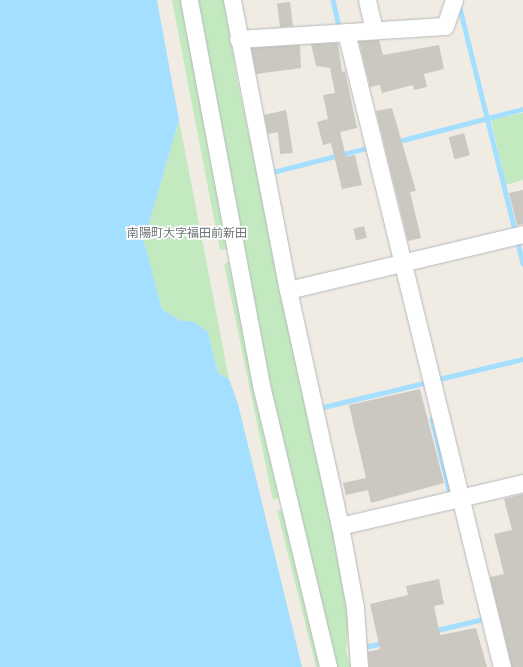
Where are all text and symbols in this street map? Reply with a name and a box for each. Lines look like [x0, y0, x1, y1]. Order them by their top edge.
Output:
district label: 南陽町大字福田前新田 [127, 226, 247, 240]

